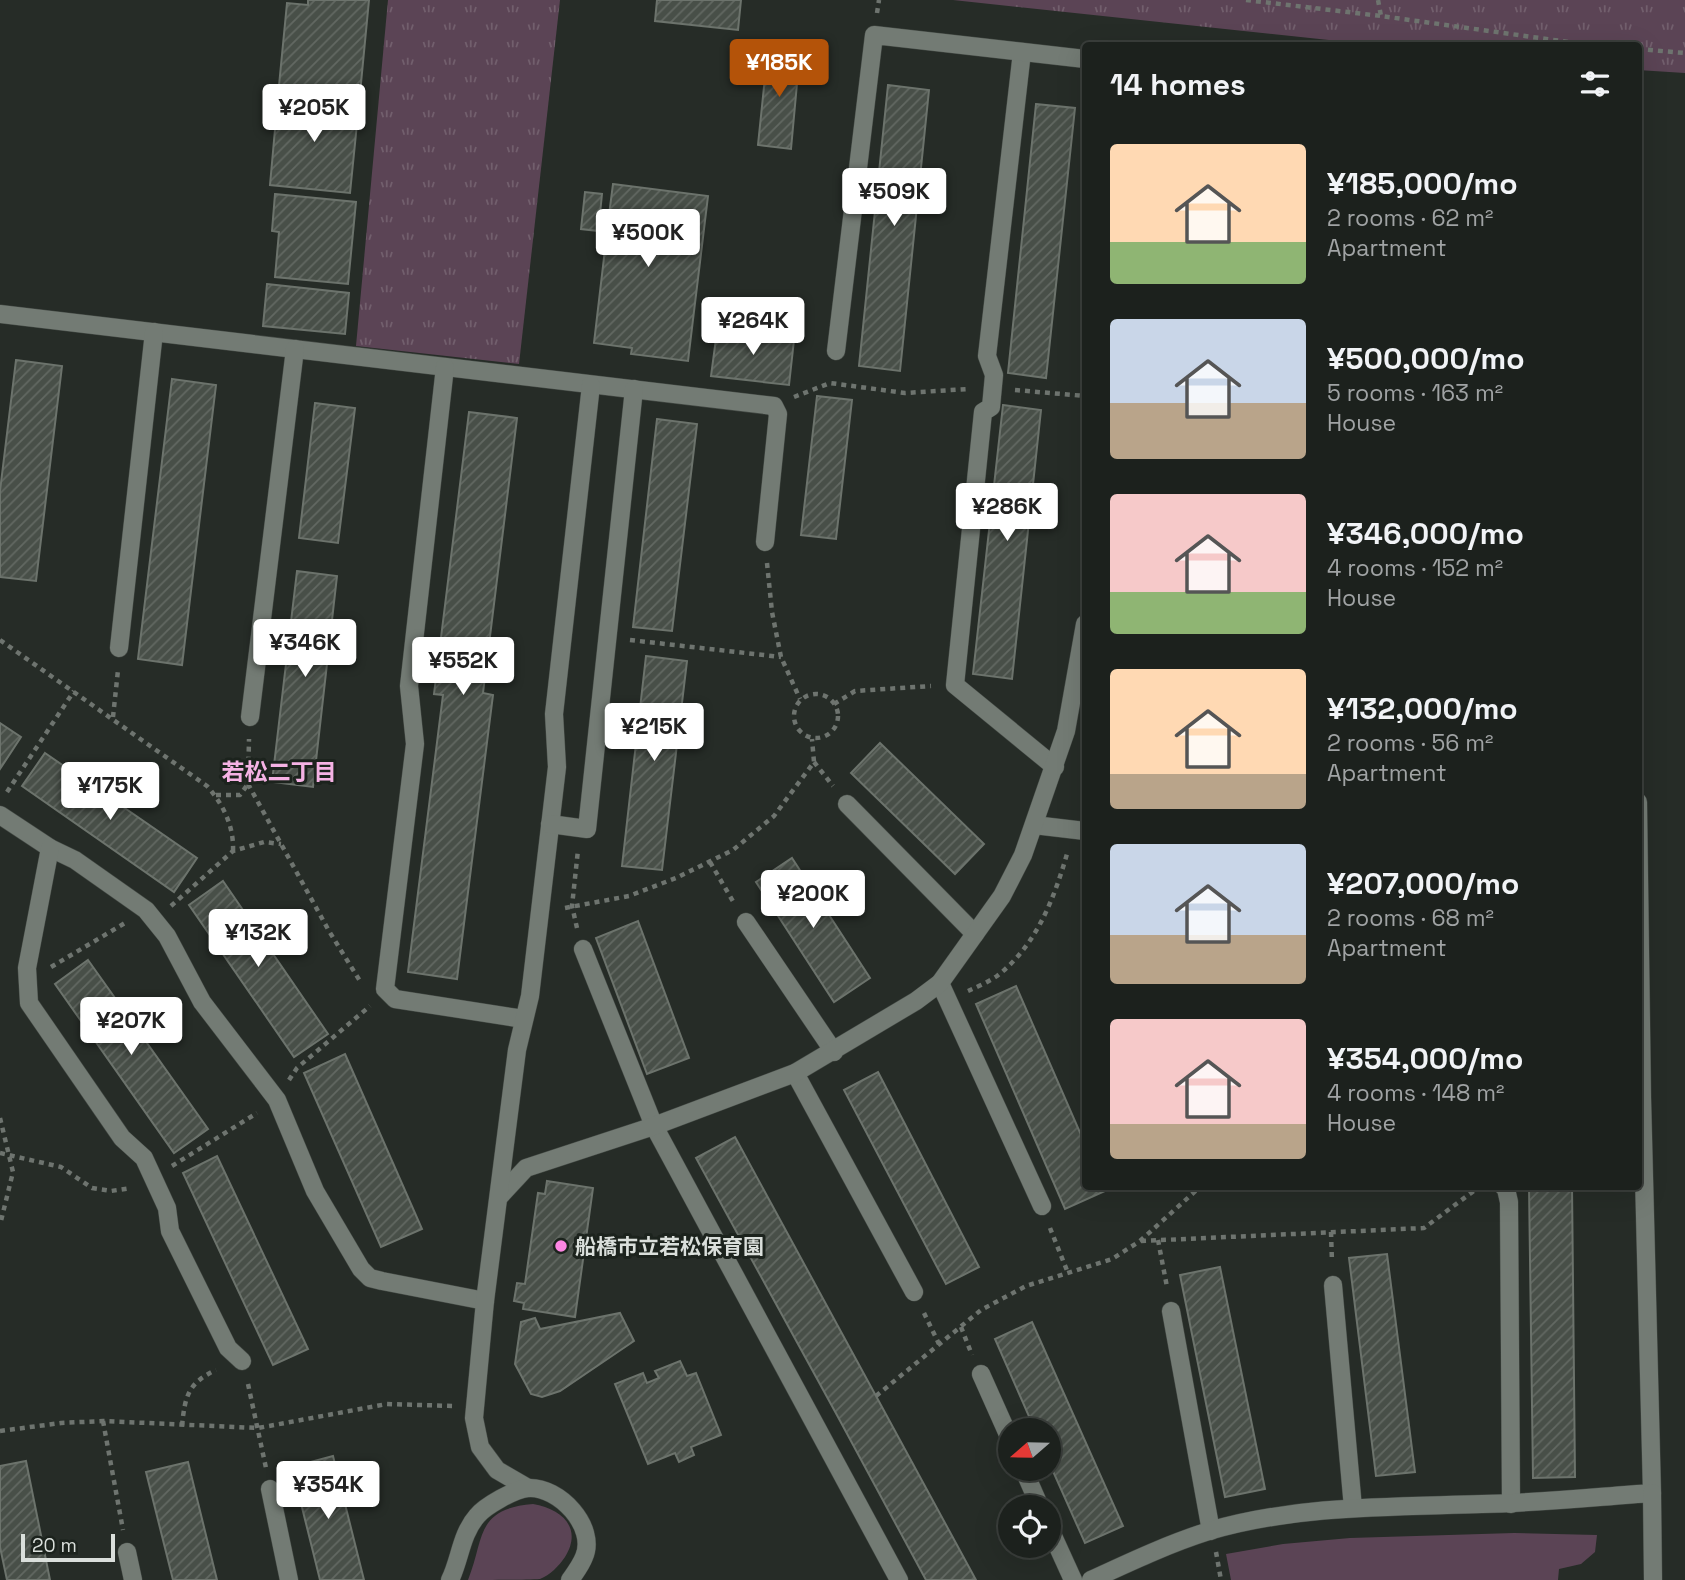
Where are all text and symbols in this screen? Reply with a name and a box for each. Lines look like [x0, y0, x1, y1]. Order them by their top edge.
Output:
pin: ¥185K [730, 40, 828, 99]
text: ¥185K [746, 47, 812, 77]
text: 14 homes [1110, 65, 1246, 104]
icon: filters [1576, 65, 1614, 103]
pin: ¥205K [265, 85, 363, 144]
text: ¥205K [278, 92, 350, 122]
text: ¥185,000/mo [1327, 164, 1518, 203]
pin: ¥509K [845, 168, 943, 228]
icon: home [1166, 172, 1250, 256]
text: ¥509K [858, 176, 930, 206]
text: 2 rooms · 62 m² [1327, 203, 1493, 233]
pin: ¥500K [599, 210, 697, 269]
text: ¥500K [612, 217, 684, 247]
text: Apartment [1327, 233, 1447, 263]
pin: ¥264K [704, 298, 802, 357]
text: ¥264K [717, 305, 789, 335]
text: ¥500,000/mo [1327, 339, 1525, 378]
icon: home [1166, 347, 1250, 431]
text: 5 rooms · 163 m² [1327, 378, 1503, 408]
text: House [1327, 408, 1396, 438]
pin: ¥286K [958, 484, 1056, 543]
text: ¥286K [972, 491, 1042, 521]
text: ¥346,000/mo [1327, 514, 1524, 553]
icon: home [1166, 522, 1250, 606]
text: 4 rooms · 152 m² [1327, 553, 1503, 583]
text: House [1327, 583, 1396, 613]
pin: ¥346K [256, 620, 354, 679]
text: ¥346K [269, 627, 341, 657]
pin: ¥552K [414, 638, 512, 697]
text: ¥552K [428, 645, 498, 675]
text: ¥132,000/mo [1327, 689, 1518, 728]
icon: home [1166, 697, 1250, 781]
pin: ¥215K [605, 704, 703, 763]
text: ¥215K [621, 711, 687, 741]
text: 2 rooms · 56 m² [1327, 728, 1493, 758]
district label: 若松二丁目 [222, 757, 337, 787]
text: Apartment [1327, 758, 1447, 788]
pin: ¥175K [61, 762, 159, 822]
text: ¥175K [77, 770, 143, 800]
text: ¥207,000/mo [1327, 864, 1519, 903]
pin: ¥200K [764, 870, 862, 930]
icon: home [1166, 872, 1250, 956]
text: ¥200K [777, 878, 849, 908]
text: 2 rooms · 68 m² [1327, 903, 1494, 933]
pin: ¥132K [209, 909, 307, 969]
text: ¥132K [225, 917, 291, 947]
text: Apartment [1327, 933, 1447, 963]
pin: ¥207K [82, 998, 180, 1057]
text: ¥207K [96, 1005, 166, 1035]
text: ¥354,000/mo [1327, 1039, 1523, 1078]
icon: home [1166, 1047, 1250, 1131]
text: 4 rooms · 148 m² [1327, 1078, 1504, 1108]
text: House [1327, 1108, 1396, 1138]
place label: 船橋市立若松保育園 [575, 1233, 764, 1260]
marker: 船橋市立若松保育園 [553, 1238, 569, 1254]
north arrow [998, 1418, 1060, 1480]
map controls [998, 1418, 1061, 1558]
pin: ¥354K [279, 1462, 377, 1521]
text: ¥354K [292, 1469, 364, 1499]
button: locate [998, 1495, 1061, 1558]
scale bar [21, 1531, 116, 1563]
text: 20 m [32, 1533, 77, 1558]

